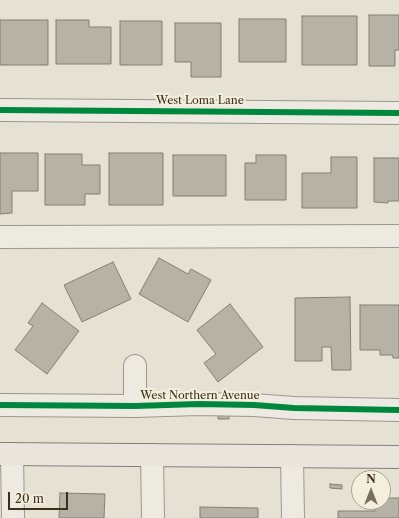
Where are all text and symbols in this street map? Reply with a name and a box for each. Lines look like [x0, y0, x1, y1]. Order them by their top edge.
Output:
street label: West Loma Lane [156, 94, 244, 108]
street label: West Northern Avenue [140, 389, 260, 403]
north arrow [351, 470, 391, 510]
text: N [366, 472, 376, 486]
scale bar [10, 484, 70, 510]
text: 20 m [15, 491, 44, 506]

